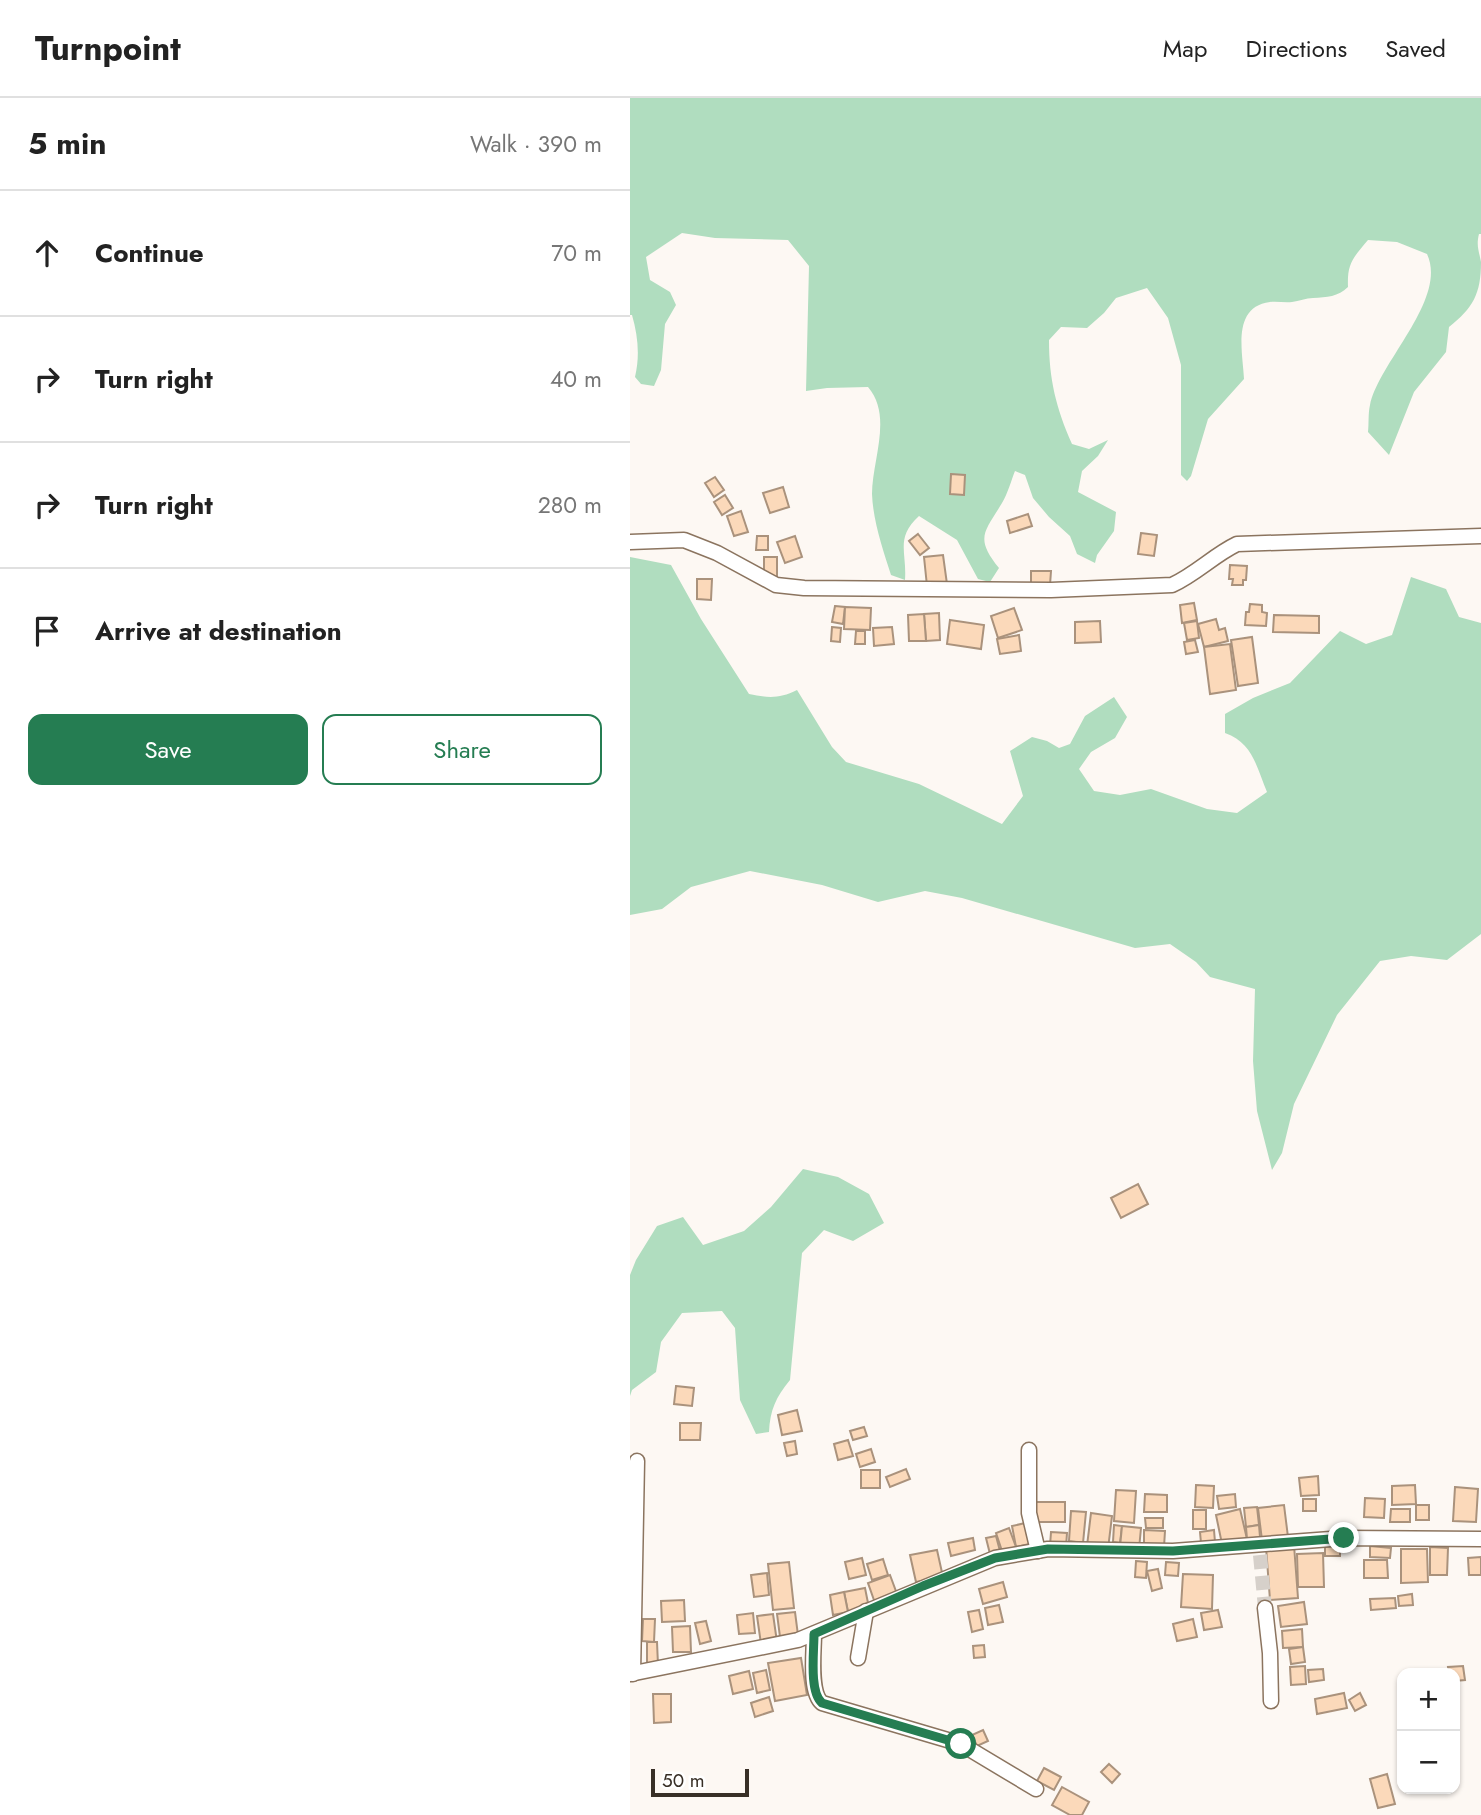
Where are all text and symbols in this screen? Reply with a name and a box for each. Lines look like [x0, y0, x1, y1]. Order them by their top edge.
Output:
text: Turnpoint [35, 25, 181, 72]
text: Map [1163, 31, 1208, 66]
text: Directions [1246, 31, 1347, 66]
text: Saved [1385, 31, 1446, 66]
text: 5 min [28, 122, 106, 165]
text: Walk · 390 m [470, 127, 602, 161]
icon: ahead [28, 234, 66, 272]
text: Continue [95, 234, 204, 272]
text: 70 m [551, 236, 602, 270]
icon: right [28, 360, 66, 398]
text: Turn right [95, 360, 213, 398]
text: 40 m [550, 362, 602, 396]
icon: right [28, 486, 66, 524]
text: Turn right [95, 486, 213, 524]
text: 280 m [538, 488, 602, 522]
icon: arrive [28, 612, 66, 650]
text: Arrive at destination [95, 612, 342, 650]
button: Save [28, 714, 308, 785]
button: Share [322, 714, 602, 785]
route end [1328, 1522, 1359, 1553]
map controls [1397, 1668, 1460, 1794]
button: + [1397, 1668, 1460, 1731]
route start [945, 1728, 976, 1759]
button: − [1397, 1731, 1460, 1794]
scale bar [651, 1766, 749, 1798]
text: 50 m [662, 1767, 705, 1794]

